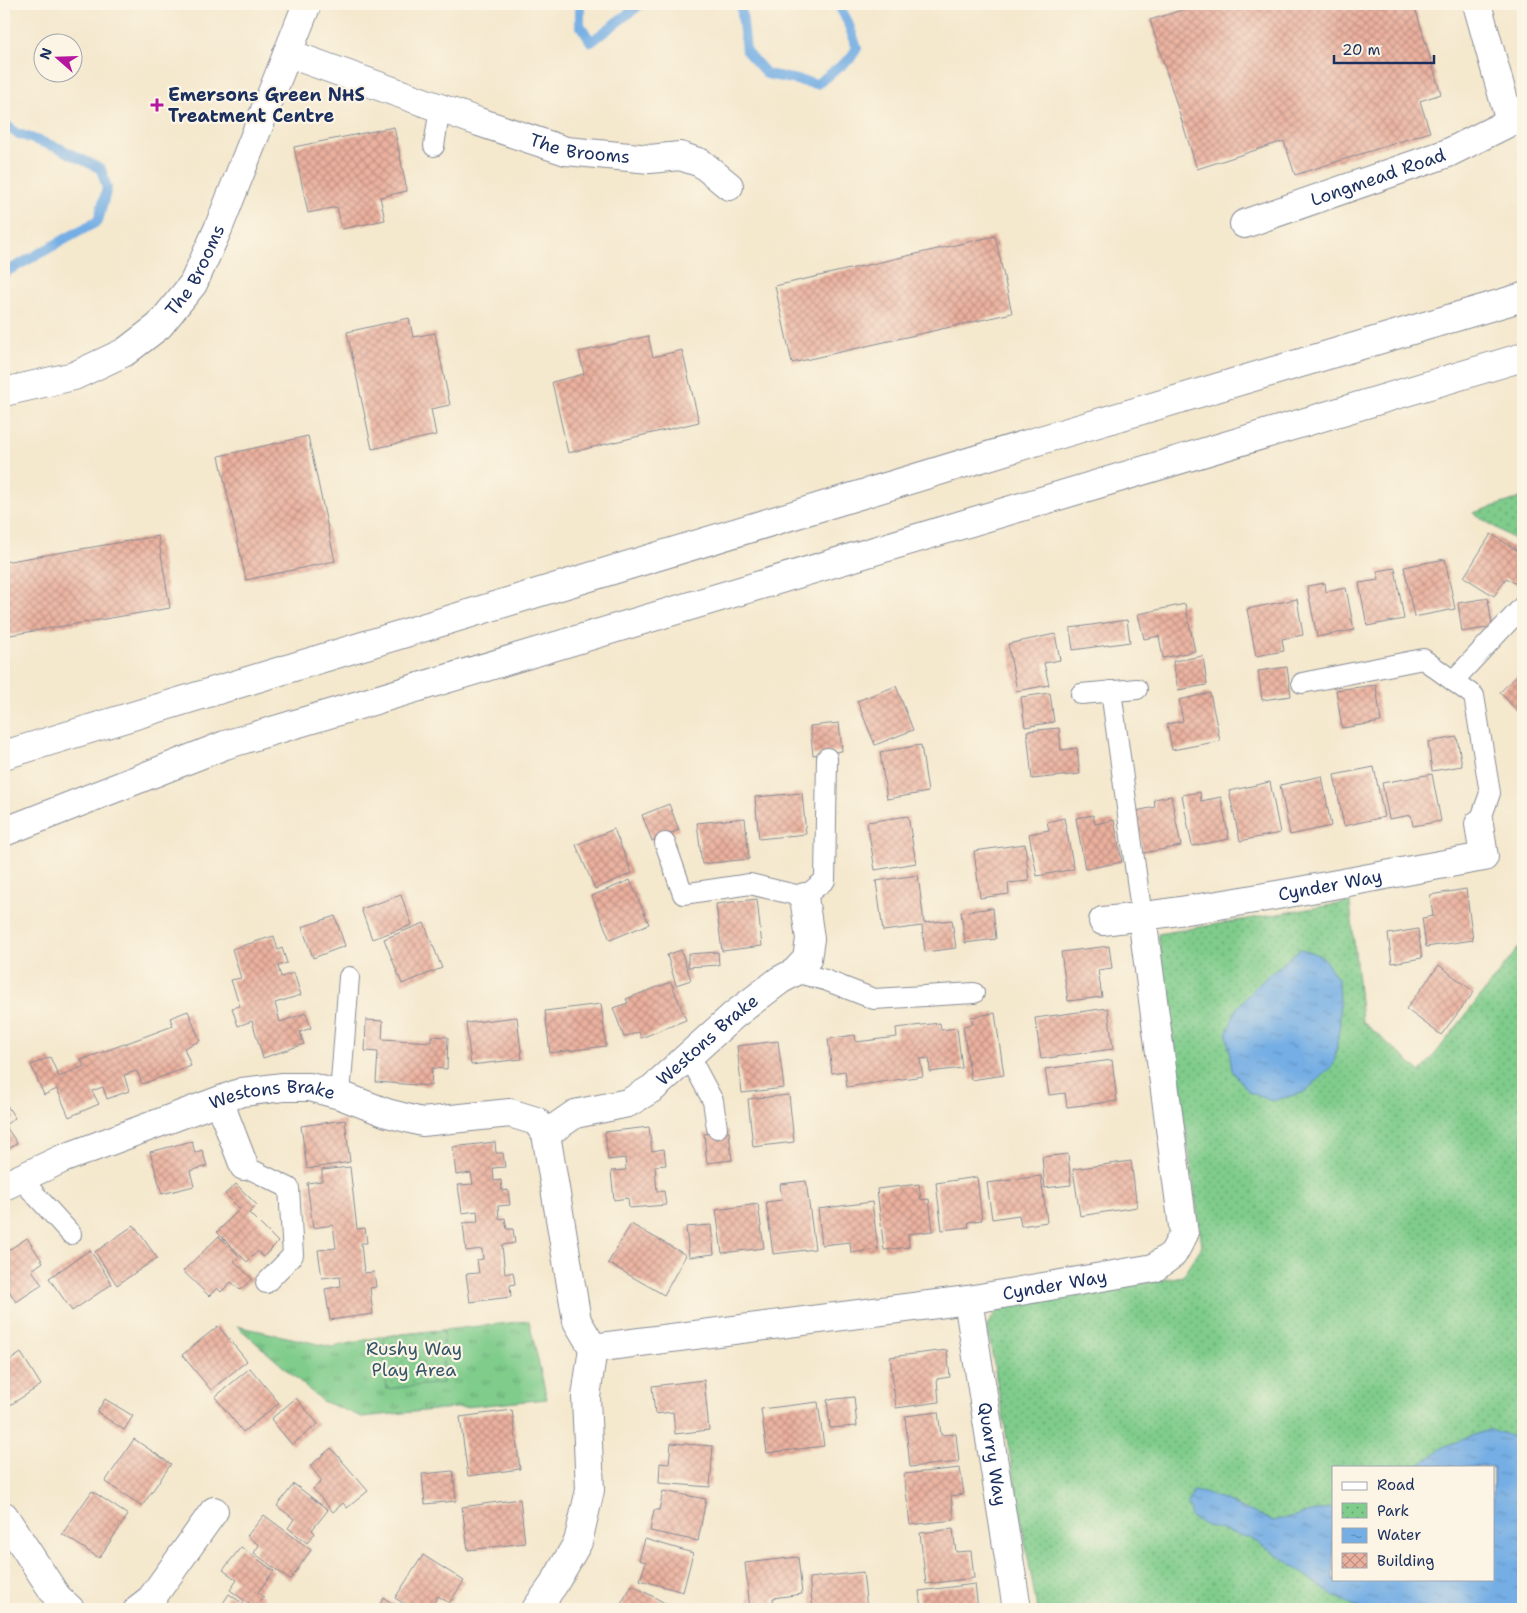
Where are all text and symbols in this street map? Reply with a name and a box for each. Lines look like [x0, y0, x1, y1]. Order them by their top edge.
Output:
north arrow [32, 32, 82, 82]
scale bar [1334, 32, 1434, 64]
text: 20 m [1342, 40, 1381, 60]
text: N [35, 45, 56, 62]
place label: Emersons Green NHS Treatment Centre [168, 83, 365, 128]
marker: Emersons Green NHS Treatment Centre [150, 98, 164, 112]
street label: The Brooms [526, 128, 631, 169]
street label: Longmead Road [1307, 143, 1449, 212]
street label: The Brooms [160, 221, 230, 321]
street label: Cynder Way [1276, 864, 1384, 907]
street label: Westons Brake [651, 989, 763, 1091]
street label: Westons Brake [206, 1074, 338, 1115]
street label: Cynder Way [1001, 1264, 1109, 1306]
park label: Rushy Way Play Area [366, 1337, 462, 1382]
street label: Quarry Way [972, 1401, 1012, 1508]
legend [1332, 1466, 1494, 1580]
text: Road [1377, 1475, 1415, 1495]
text: Park [1377, 1501, 1409, 1521]
text: Water [1377, 1525, 1421, 1545]
text: Building [1377, 1551, 1434, 1571]

